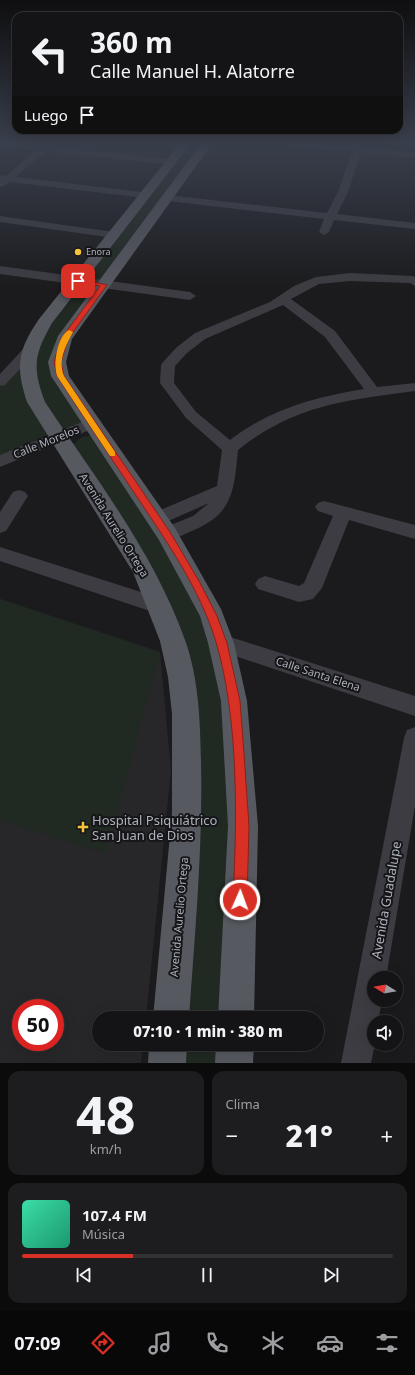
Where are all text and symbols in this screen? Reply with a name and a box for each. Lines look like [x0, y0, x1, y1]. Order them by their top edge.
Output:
text: 360 m [90, 23, 173, 61]
icon: left [24, 28, 76, 80]
text: Calle Manuel H. Alatorre [90, 59, 295, 83]
icon: arrive [76, 104, 98, 126]
text: Luego [24, 105, 68, 125]
place label: Enora [86, 245, 111, 258]
marker: Enora [73, 247, 83, 257]
pin [61, 264, 95, 298]
icon: arrive [67, 270, 89, 292]
street label: Calle Morelos [11, 422, 81, 462]
street label: Avenida Aurelio Ortega [76, 470, 153, 580]
street label: Calle Santa Elena [274, 653, 362, 694]
place label: Hospital Psiquiátrico San Juan de Dios [92, 811, 218, 844]
marker: Hospital Psiquiátrico San Juan de Dios [77, 821, 89, 833]
street label: Avenida Guadalupe [367, 840, 405, 960]
street label: Avenida Aurelio Ortega [166, 857, 191, 977]
position arrow [219, 879, 261, 921]
north arrow [367, 971, 403, 1007]
map controls [367, 971, 403, 1051]
speed limit sign: 50 [12, 999, 64, 1051]
button: sound [367, 1015, 403, 1051]
text: 07:10 · 1 min · 380 m [133, 1021, 283, 1041]
text: 48 [76, 1078, 136, 1149]
text: Clima [226, 1095, 260, 1113]
text: 21° [286, 1115, 333, 1156]
text: − [226, 1120, 238, 1150]
text: + [380, 1120, 393, 1150]
text: km/h [90, 1140, 122, 1158]
text: 107.4 FM [82, 1205, 147, 1225]
text: Música [82, 1225, 125, 1243]
icon: previous [73, 1264, 95, 1286]
icon: pause [196, 1264, 218, 1286]
icon: next [320, 1264, 342, 1286]
icon: directions [89, 1329, 117, 1357]
icon: music [146, 1329, 174, 1357]
icon: phone [203, 1329, 231, 1357]
icon: climate [259, 1329, 287, 1357]
icon: car [316, 1329, 344, 1357]
icon: filters [373, 1329, 401, 1357]
text: 07:09 [14, 1331, 61, 1355]

